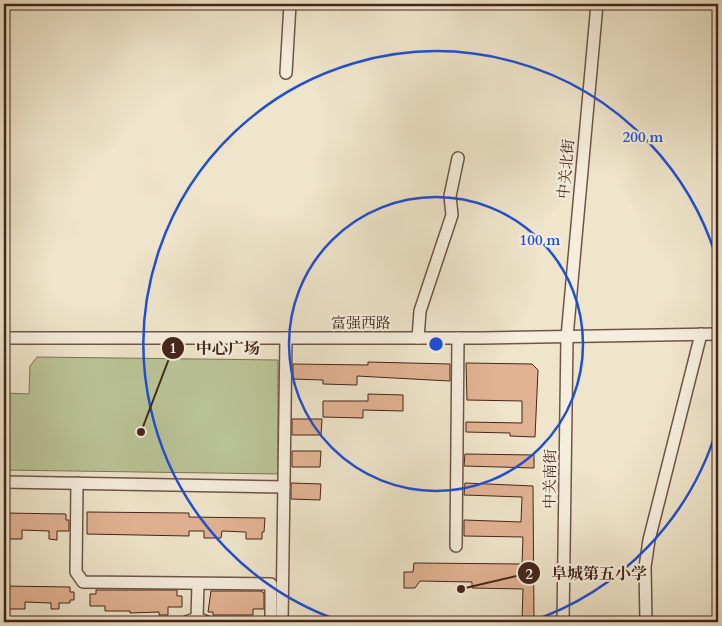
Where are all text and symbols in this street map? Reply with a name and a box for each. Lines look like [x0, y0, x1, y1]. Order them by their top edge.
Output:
text: 200 m [623, 127, 664, 147]
street label: 中关北街 [553, 138, 579, 200]
text: 100 m [520, 230, 561, 250]
street label: 富强西路 [331, 313, 391, 333]
callout: 中心广场 [161, 333, 270, 364]
centre of rings [427, 335, 445, 353]
text: 1 [169, 338, 177, 358]
text: 中心广场 [196, 338, 260, 360]
street label: 中关南街 [539, 449, 561, 509]
callout: 阜城第五小学 [516, 558, 657, 589]
text: 阜城第五小学 [551, 563, 647, 585]
text: 2 [525, 564, 533, 584]

